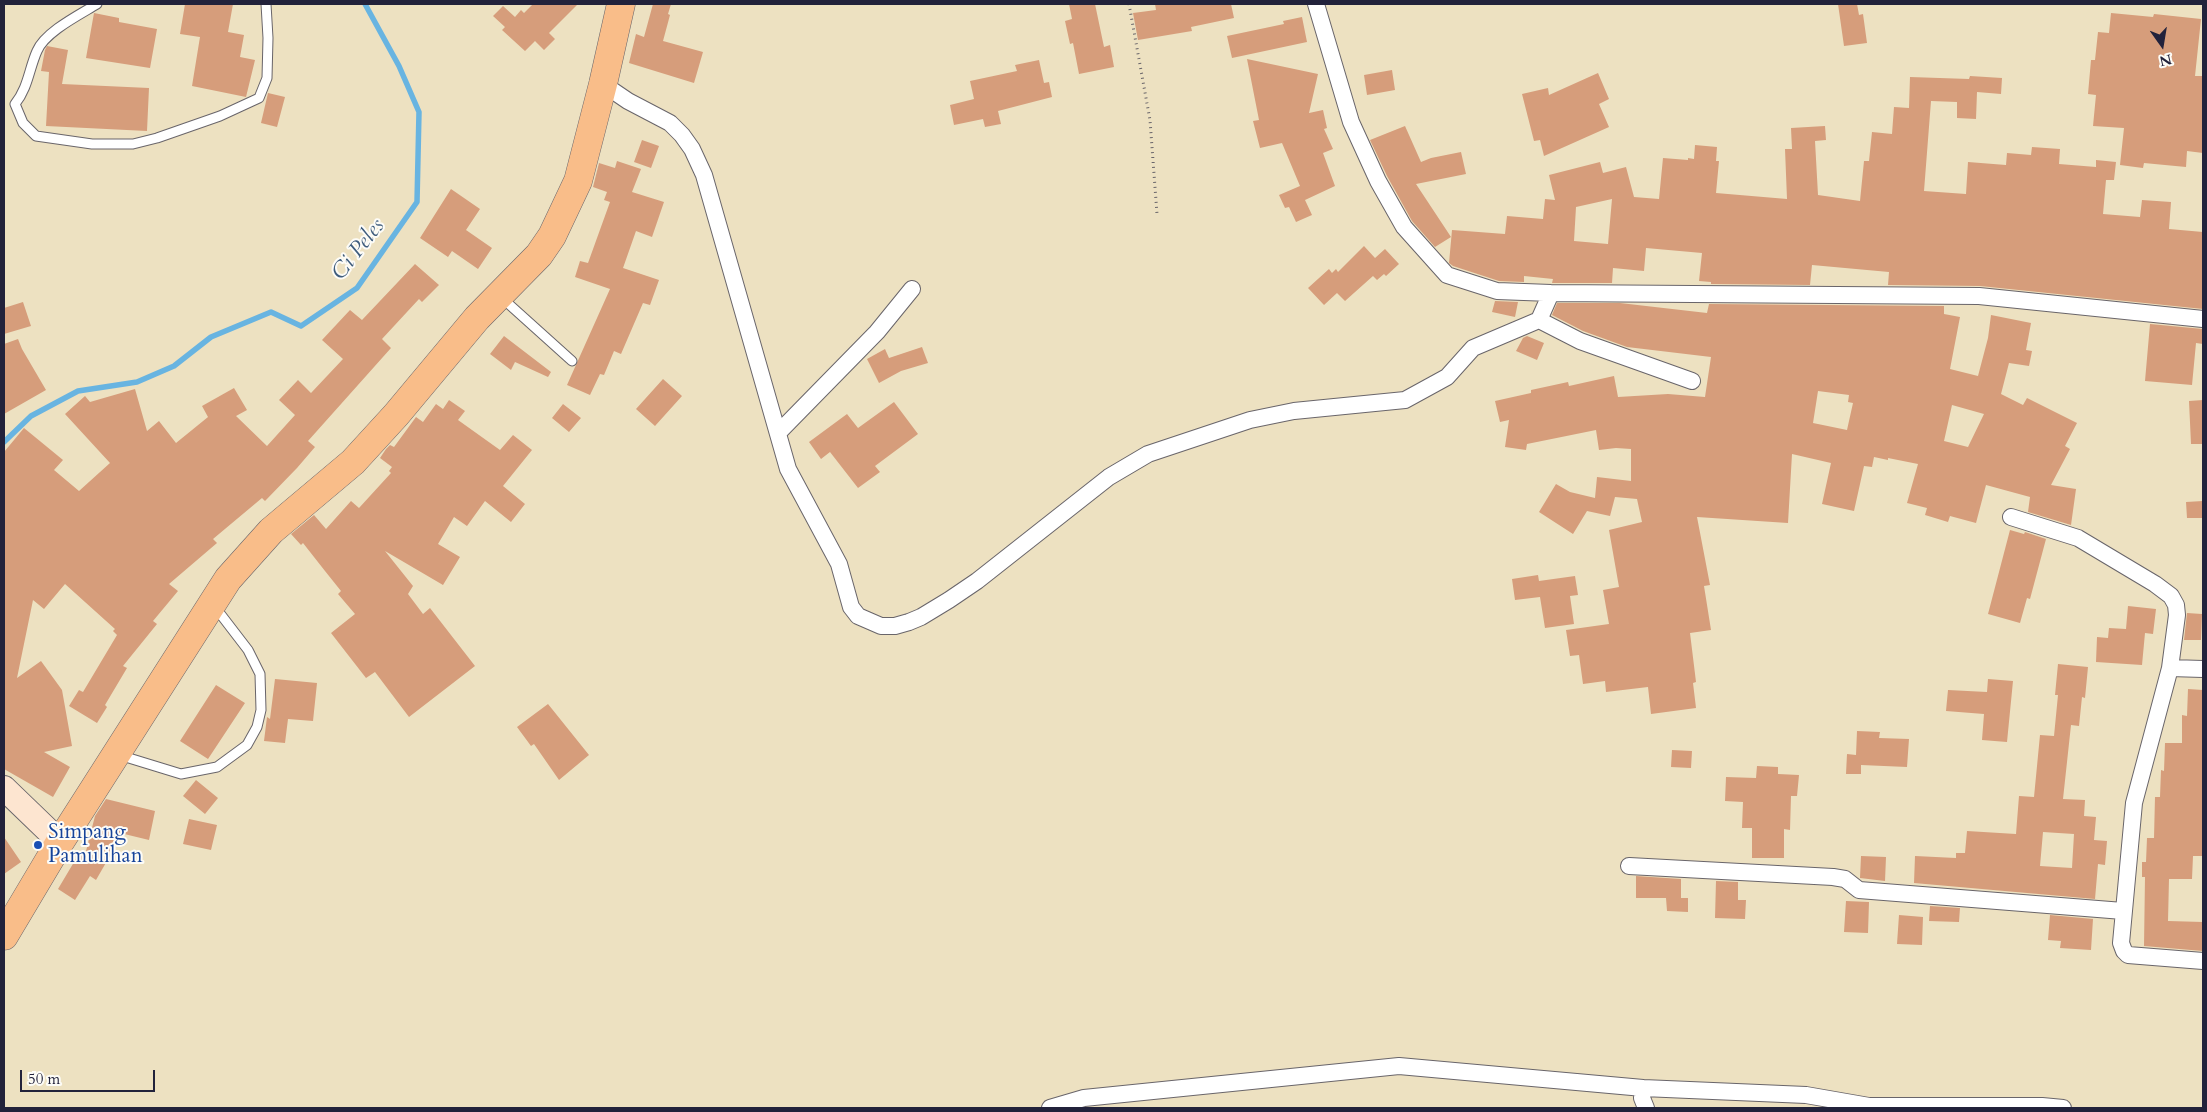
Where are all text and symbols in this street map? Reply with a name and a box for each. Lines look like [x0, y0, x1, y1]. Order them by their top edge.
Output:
north arrow [2137, 20, 2187, 70]
text: N [2157, 49, 2174, 71]
water label: Ci Peles [327, 214, 391, 286]
place label: Simpang Pamulihan [48, 820, 143, 870]
marker: Simpang Pamulihan [32, 839, 44, 851]
scale bar [22, 1060, 158, 1092]
text: 50 m [28, 1069, 60, 1089]

